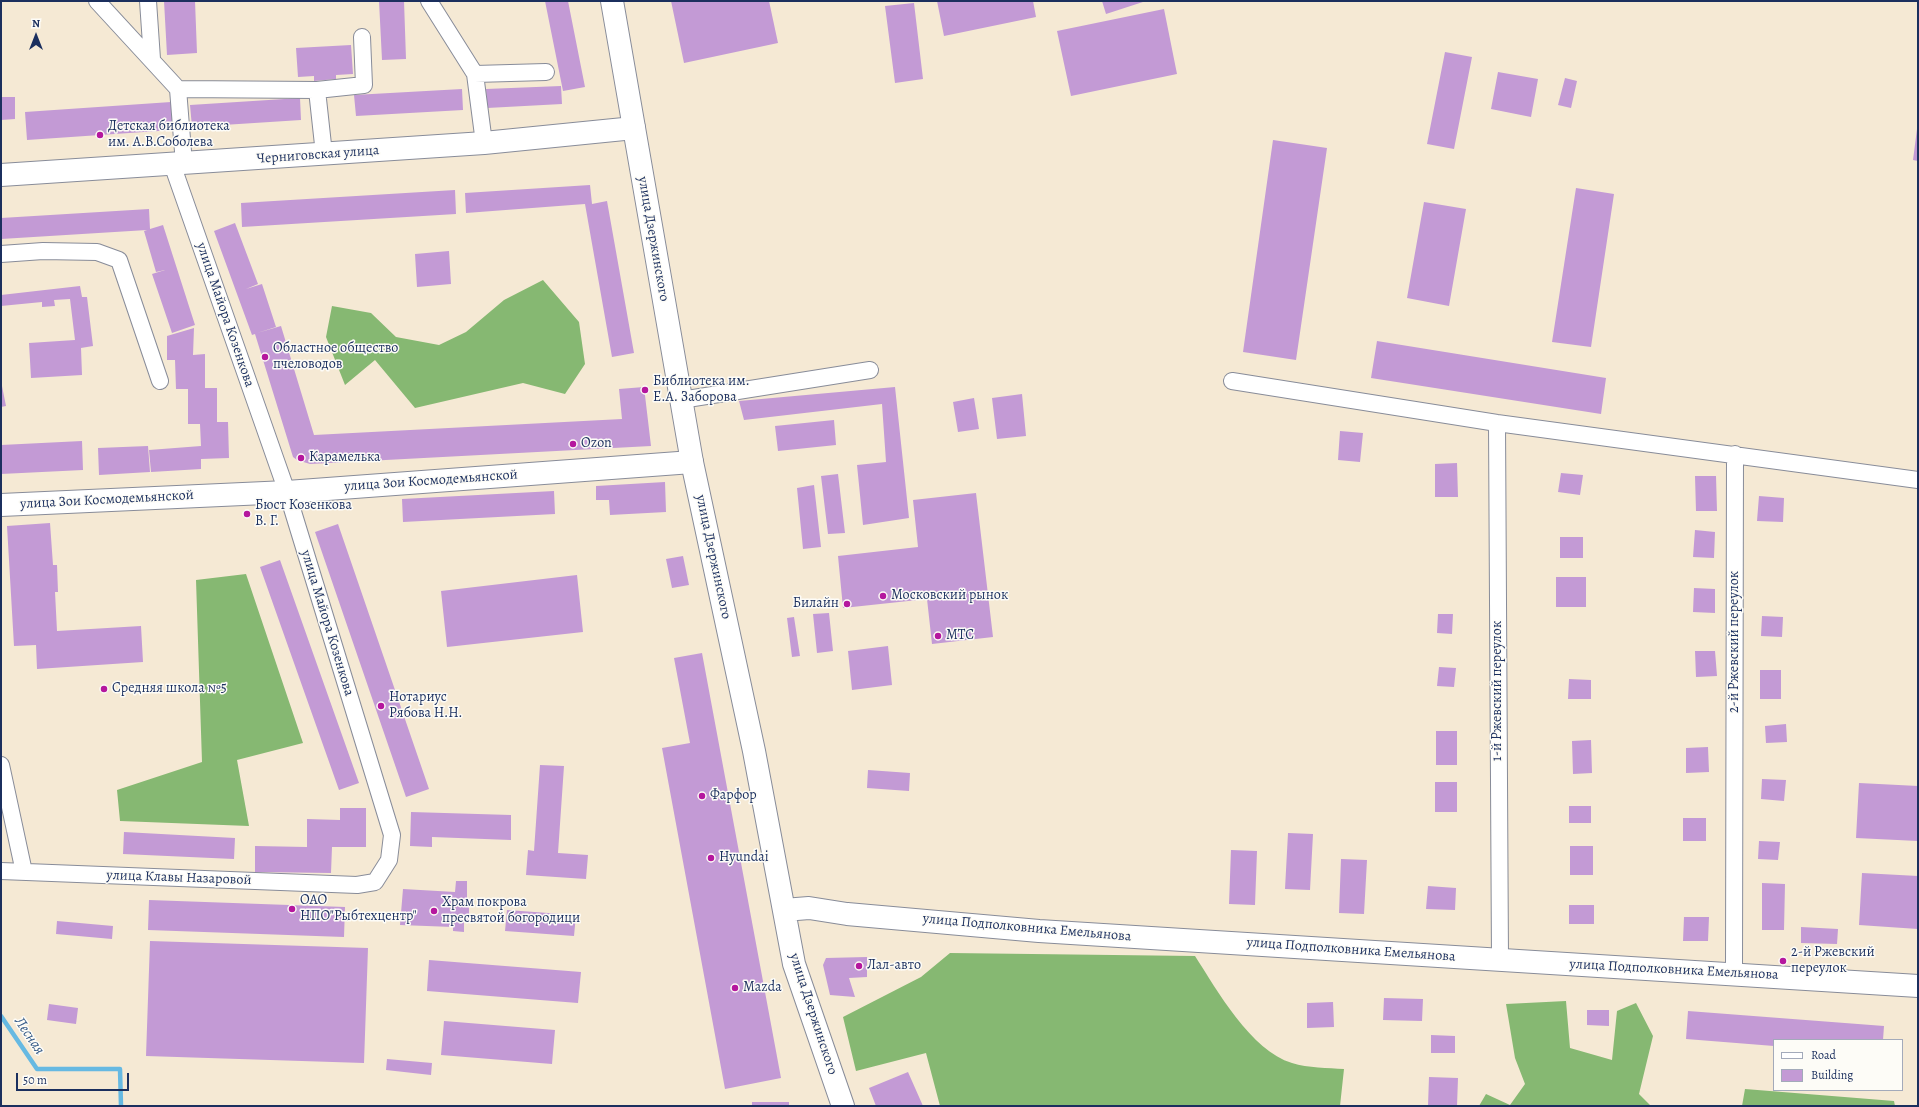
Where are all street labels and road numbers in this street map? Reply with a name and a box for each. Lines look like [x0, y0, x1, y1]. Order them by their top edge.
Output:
street label: Черниговская улица [256, 142, 380, 168]
street label: улица Дзержинского [634, 175, 672, 303]
street label: улица Майора Козенкова [192, 240, 258, 390]
street label: улица Зои Космодемьянской [344, 467, 518, 495]
street label: улица Зои Космодемьянской [20, 487, 194, 513]
street label: улица Дзержинского [692, 493, 734, 621]
street label: улица Майора Козенкова [297, 548, 357, 698]
street label: 2-й Ржевский переулок [1727, 571, 1743, 713]
street label: 1-й Ржевский переулок [1490, 621, 1506, 761]
street label: улица Клавы Назаровой [106, 867, 252, 889]
street label: улица Подполковника Емельянова [922, 911, 1132, 945]
street label: улица Подполковника Емельянова [1246, 934, 1456, 966]
street label: улица Дзержинского [785, 951, 841, 1077]
street label: улица Подполковника Емельянова [1569, 956, 1779, 984]

